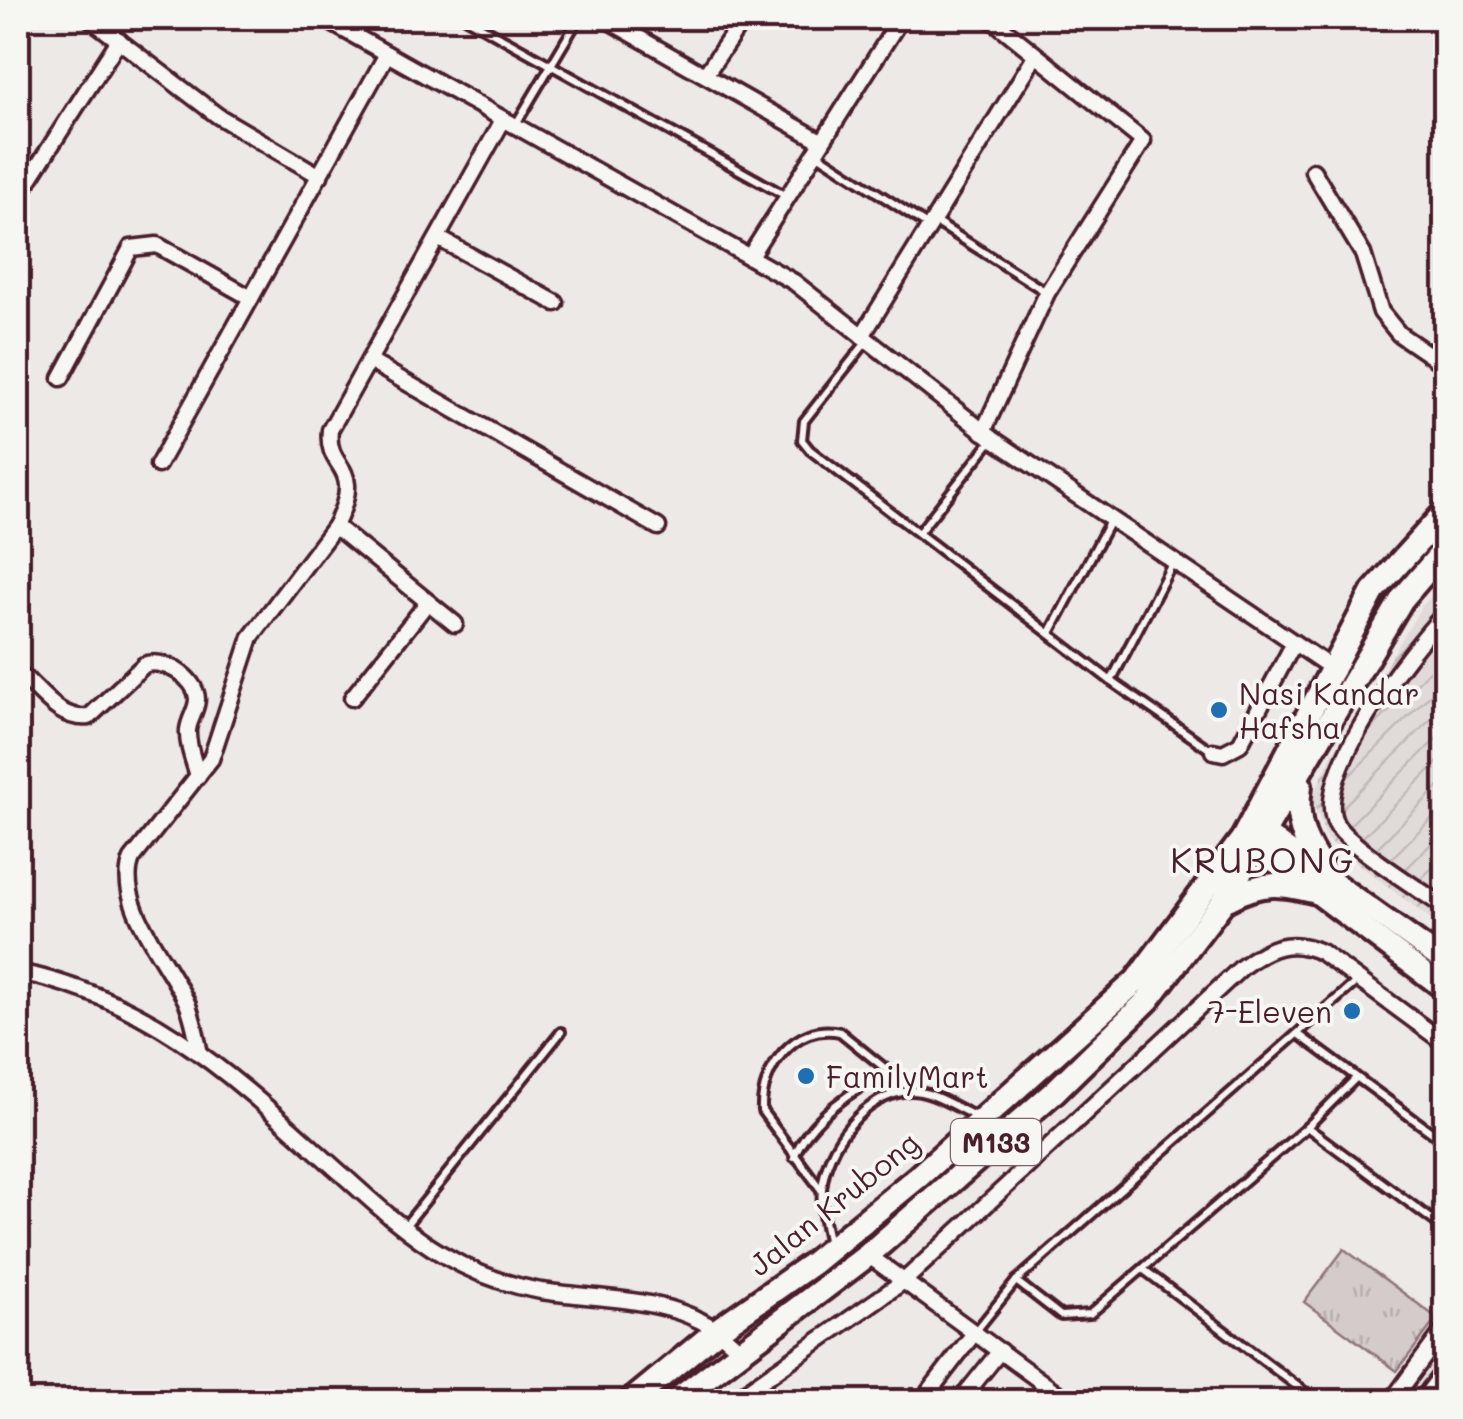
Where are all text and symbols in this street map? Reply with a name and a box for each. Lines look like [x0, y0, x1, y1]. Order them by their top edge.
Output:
place label: Nasi Kandar Hafsha [1239, 673, 1419, 747]
marker: Nasi Kandar Hafsha [1208, 699, 1230, 721]
district label: KRUBONG [1170, 836, 1356, 882]
place label: 7-Eleven [1208, 991, 1332, 1031]
marker: 7-Eleven [1341, 1000, 1363, 1022]
place label: FamilyMart [826, 1056, 989, 1096]
marker: FamilyMart [795, 1065, 817, 1087]
road number: M133 [951, 1119, 1041, 1165]
street label: Jalan Krubong [740, 1122, 926, 1284]

